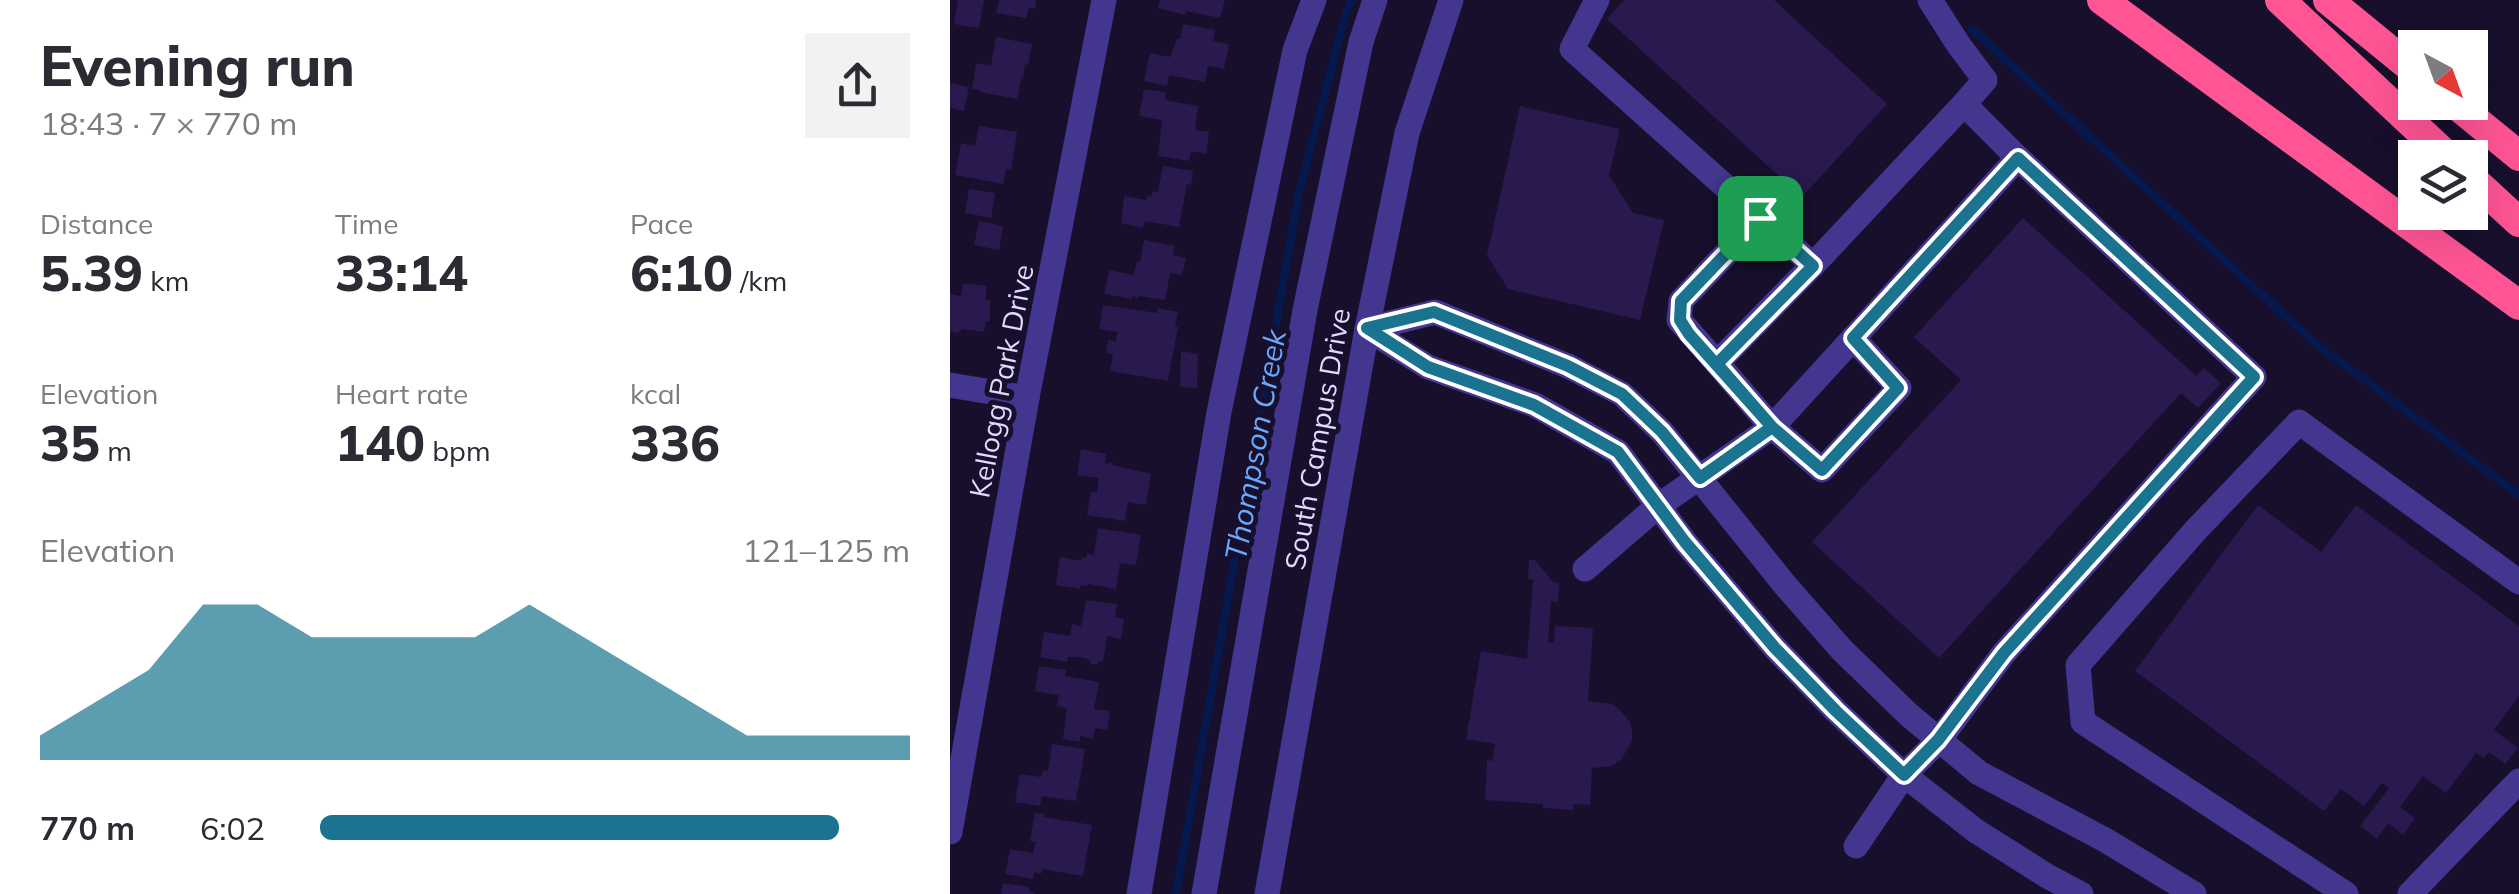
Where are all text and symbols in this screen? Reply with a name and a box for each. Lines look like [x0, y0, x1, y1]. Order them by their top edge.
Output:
north arrow [2398, 30, 2488, 120]
map controls [2398, 30, 2488, 230]
text: Evening run [40, 31, 355, 100]
button: share [805, 33, 910, 138]
text: 18:43 · 7 × 770 m [40, 103, 297, 143]
button: layers [2398, 140, 2488, 230]
pin [1718, 176, 1803, 261]
icon: arrive [1733, 191, 1788, 246]
text: Distance [40, 206, 153, 241]
text: Time [335, 206, 398, 241]
text: Pace [630, 206, 693, 241]
text: 5.39 [40, 241, 143, 304]
text: 33:14 [335, 241, 468, 304]
text: 6:10 [630, 241, 733, 304]
street label: Kellogg Park Drive [961, 261, 1041, 501]
text: km [143, 263, 189, 298]
text: /km [733, 263, 787, 298]
street label: South Campus Drive [1277, 305, 1357, 573]
water label: Thompson Creek [1216, 325, 1294, 563]
text: Elevation [40, 376, 158, 411]
text: Heart rate [335, 376, 468, 411]
text: kcal [630, 376, 681, 411]
text: 35 [40, 411, 100, 474]
text: 140 [335, 411, 425, 474]
text: 336 [630, 411, 720, 474]
text: m [100, 433, 132, 468]
text: bpm [425, 433, 491, 468]
text: Elevation [40, 530, 175, 570]
text: 121–125 m [742, 530, 910, 570]
text: 770 m [40, 808, 135, 848]
text: 6:02 [200, 808, 265, 848]

